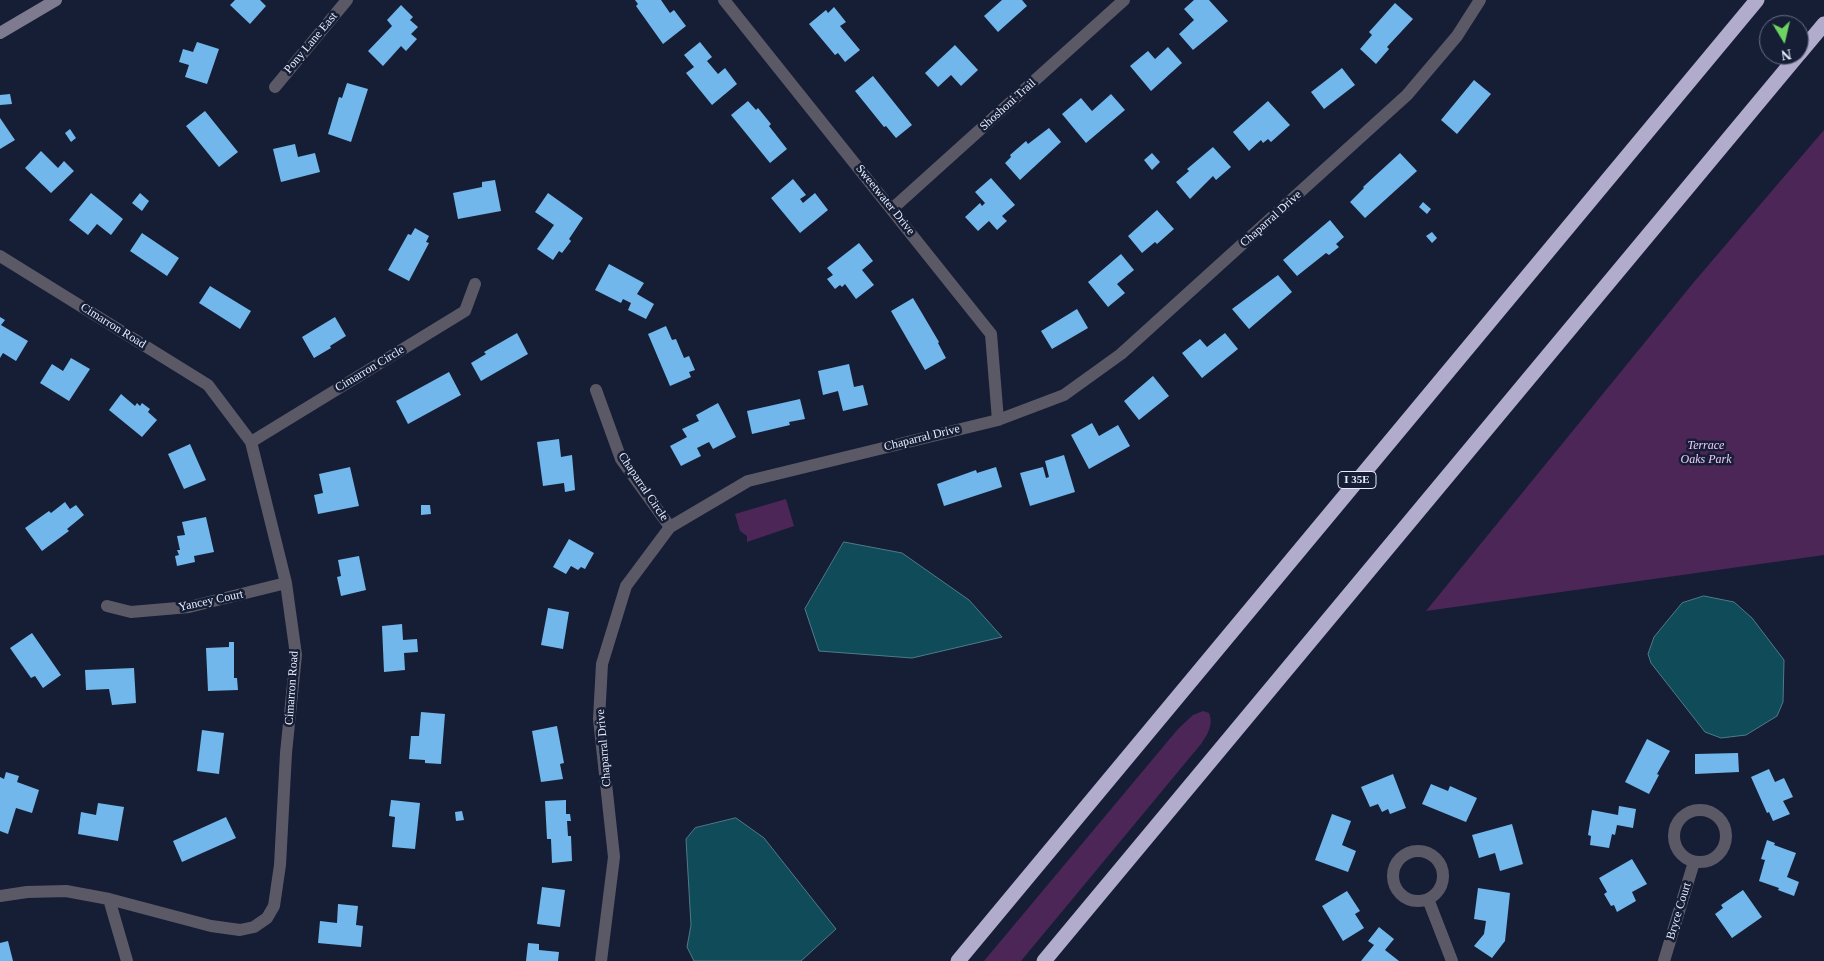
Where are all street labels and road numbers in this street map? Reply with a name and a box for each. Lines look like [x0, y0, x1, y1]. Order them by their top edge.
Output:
street label: Pony Lane East [281, 10, 341, 76]
street label: Shoshoni Trail [977, 76, 1039, 134]
street label: Sweetwater Drive [852, 162, 918, 238]
street label: Chaparral Drive [1237, 188, 1305, 250]
street label: Cimarron Road [78, 300, 148, 352]
street label: Cimarron Circle [333, 343, 407, 395]
street label: Chaparral Drive [883, 422, 961, 454]
street label: Chaparral Circle [615, 450, 671, 524]
road number: I 35E [1338, 472, 1376, 488]
street label: Yancey Court [177, 587, 245, 615]
street label: Cimarron Road [282, 650, 302, 726]
street label: Chaparral Drive [593, 709, 615, 787]
street label: Bryce Court [1663, 881, 1695, 941]

